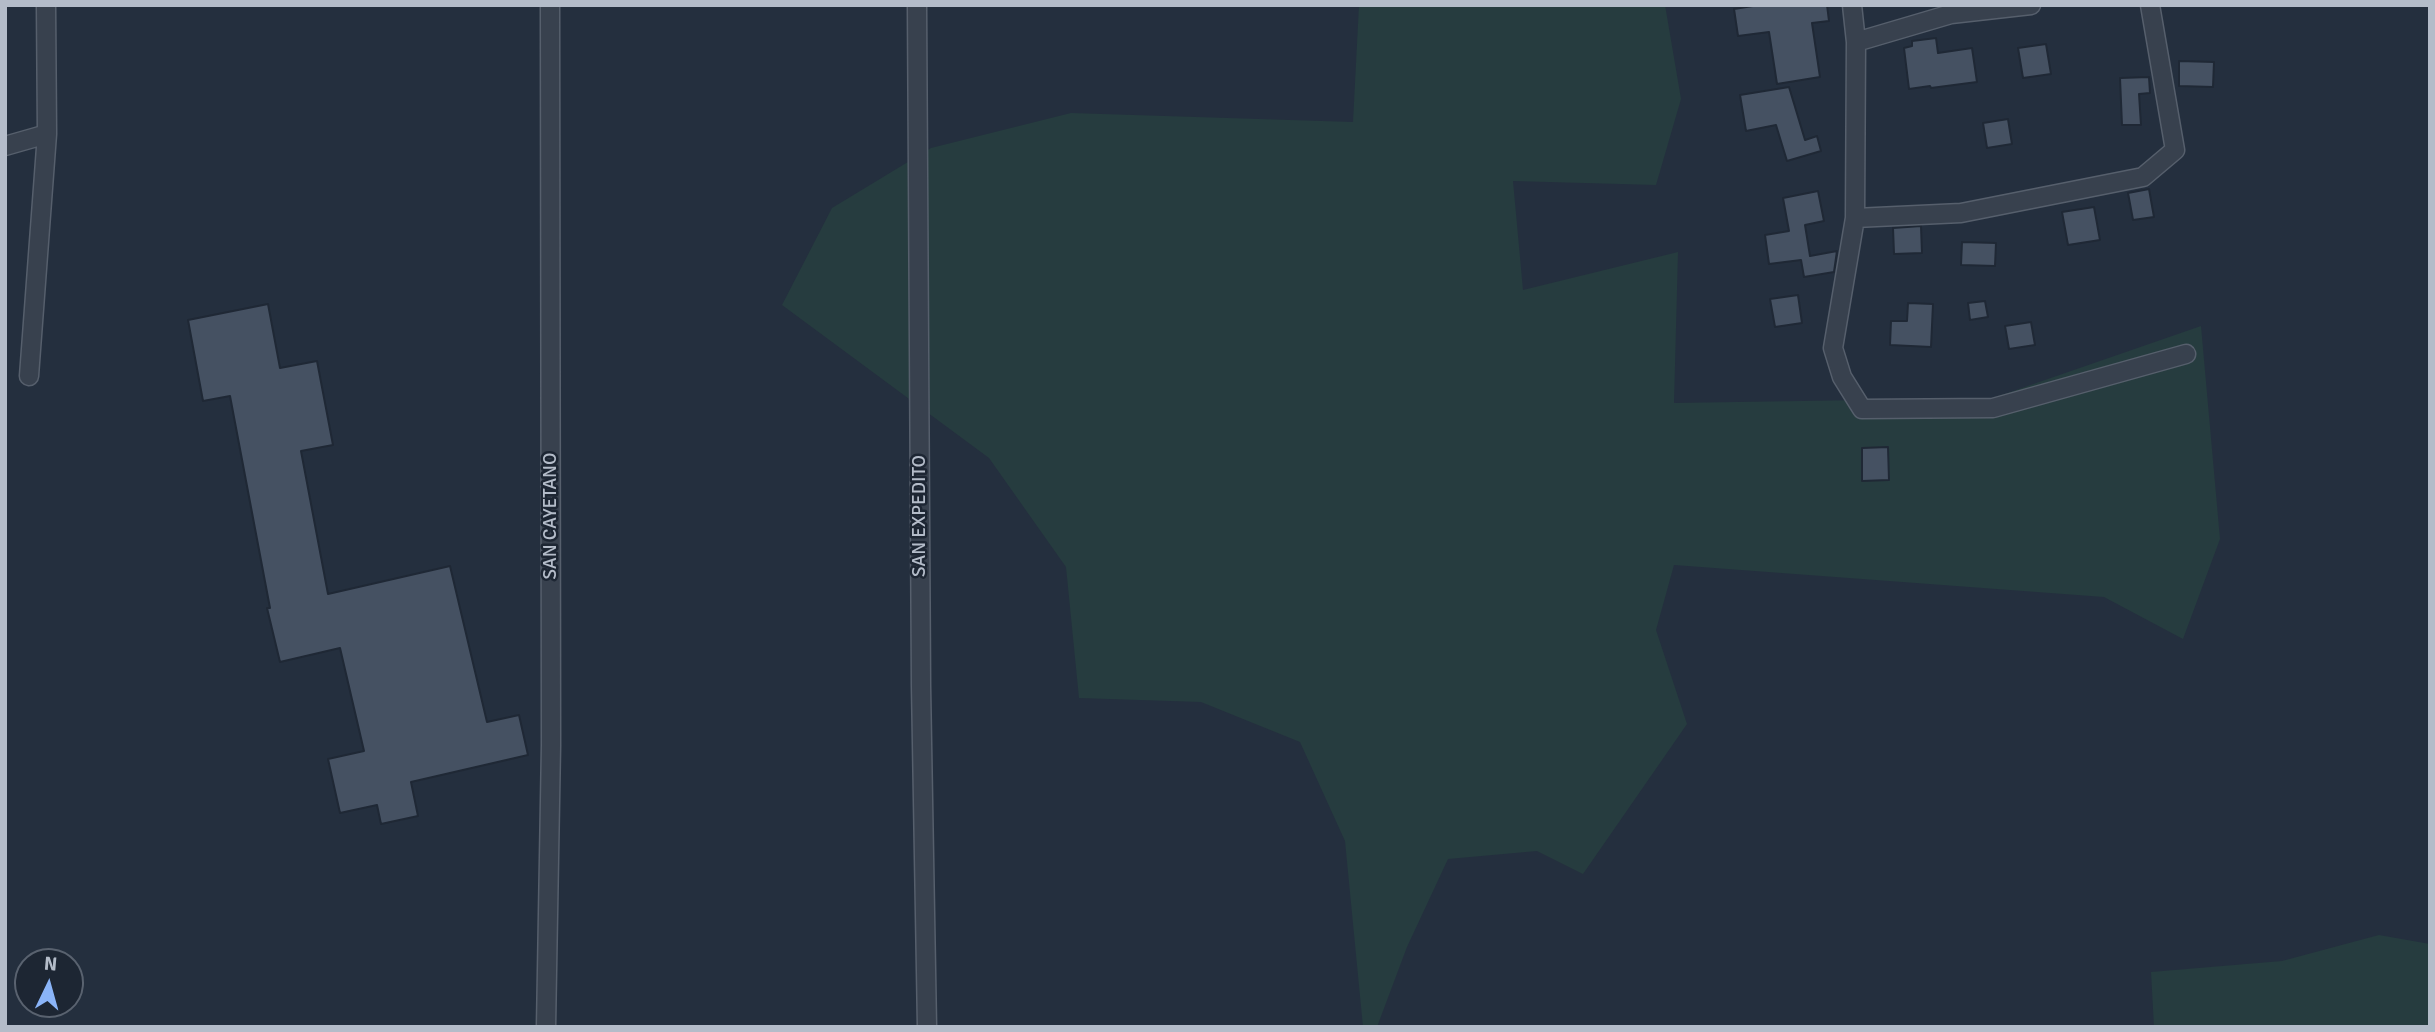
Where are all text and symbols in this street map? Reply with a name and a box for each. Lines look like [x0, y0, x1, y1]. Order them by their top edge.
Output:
street label: SAN CAYETANO [540, 453, 562, 579]
street label: SAN EXPEDITO [909, 455, 931, 577]
north arrow [14, 948, 84, 1018]
text: N [43, 952, 58, 977]

